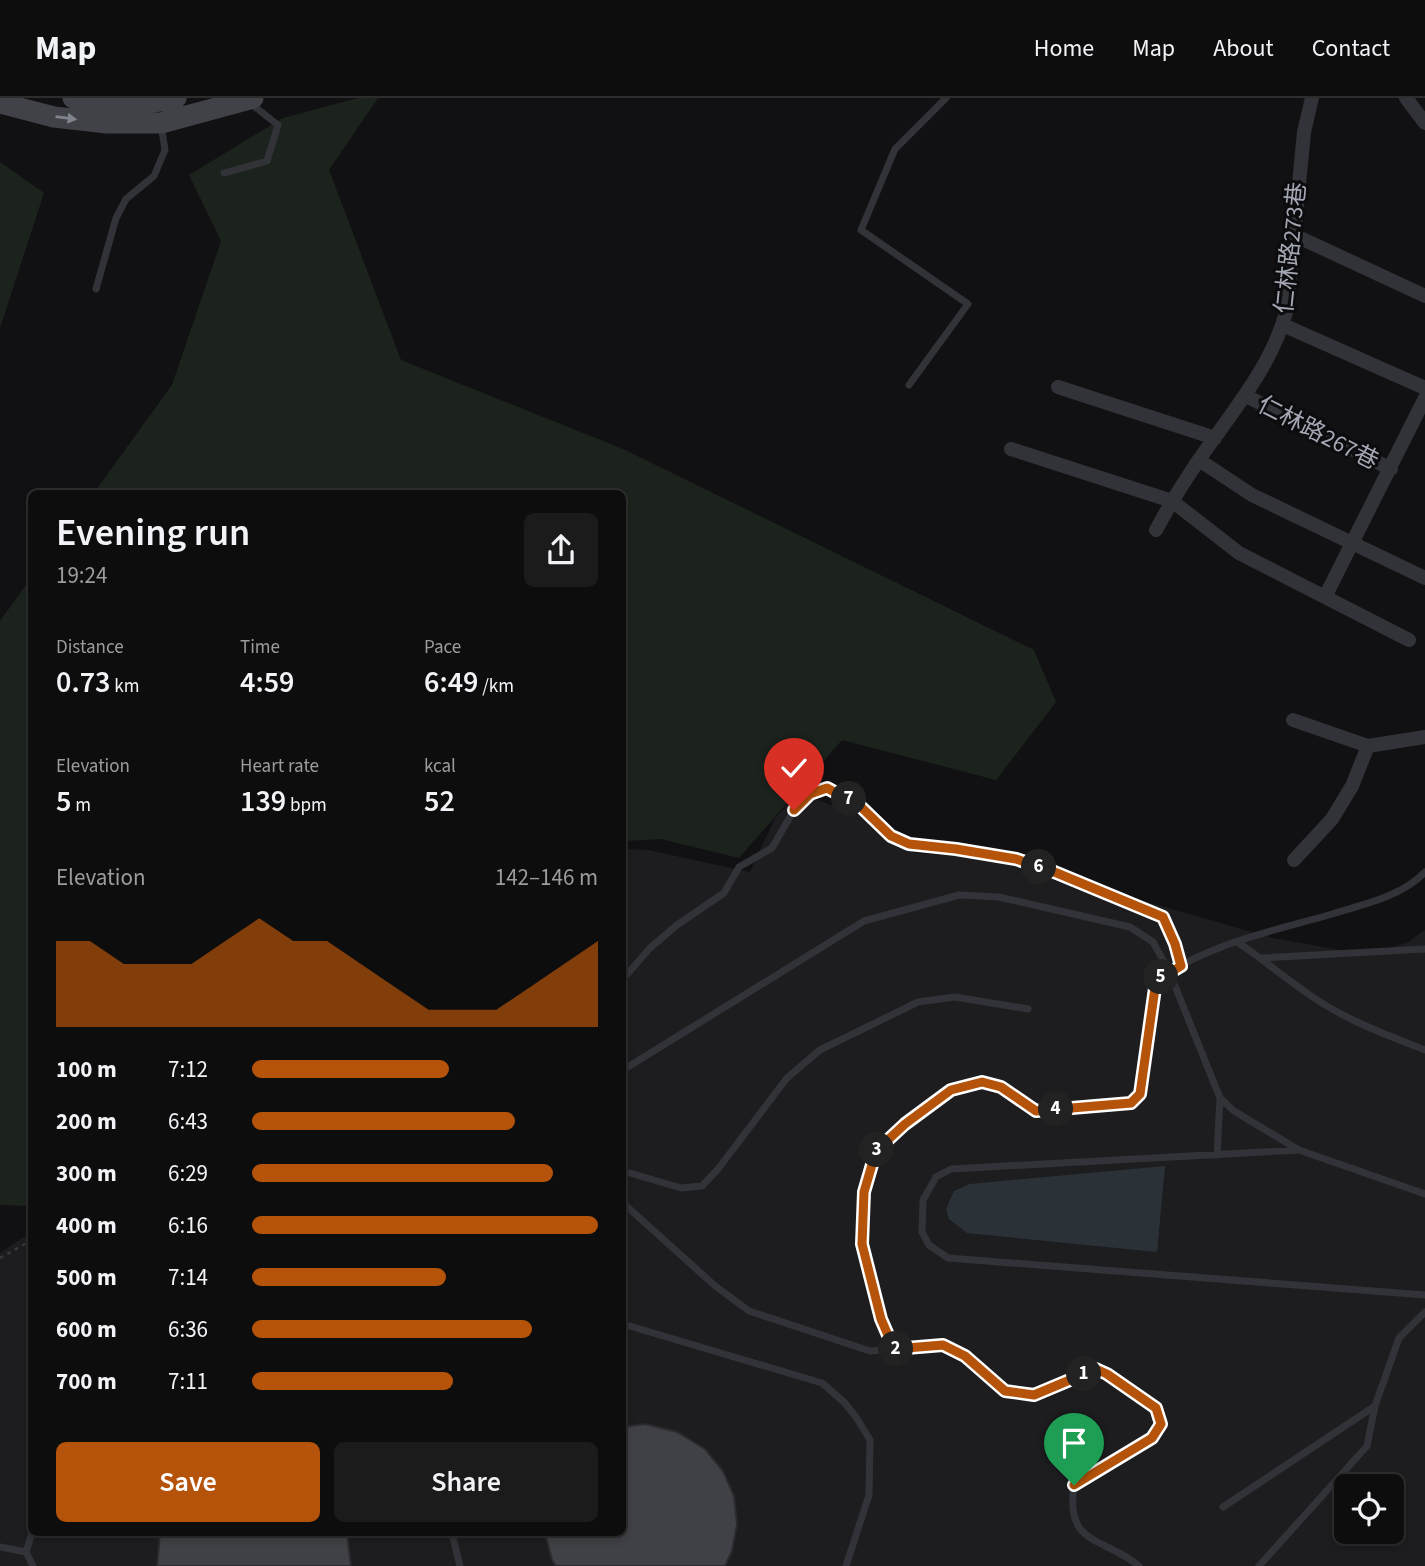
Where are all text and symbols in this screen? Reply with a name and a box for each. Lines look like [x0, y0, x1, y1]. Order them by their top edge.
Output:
text: Map [35, 25, 96, 72]
text: Home [1034, 31, 1094, 66]
text: Map [1132, 31, 1175, 66]
text: About [1213, 31, 1274, 66]
text: Contact [1312, 31, 1390, 66]
one-way arrow [56, 113, 78, 124]
street label: 仁林路273巷 [1267, 181, 1315, 315]
street label: 仁林路267巷 [1251, 387, 1385, 479]
text: Evening run [56, 506, 250, 560]
button: share [524, 513, 598, 587]
text: 19:24 [56, 559, 107, 592]
text: Distance [56, 634, 124, 661]
text: Time [240, 634, 280, 661]
text: Pace [424, 634, 461, 661]
text: 0.73 [56, 661, 110, 704]
text: 4:59 [240, 661, 294, 704]
text: 6:49 [424, 661, 478, 704]
text: km [110, 673, 139, 700]
text: /km [478, 673, 514, 700]
pin [764, 738, 824, 810]
icon: check [775, 749, 813, 787]
text: Elevation [56, 753, 130, 780]
text: Heart rate [240, 753, 319, 780]
text: kcal [424, 753, 456, 780]
text: 5 [56, 780, 71, 823]
text: 139 [240, 780, 286, 823]
text: 52 [424, 780, 455, 823]
pin: 7 [832, 782, 866, 816]
text: 7 [843, 785, 854, 812]
text: m [71, 792, 91, 819]
text: bpm [286, 792, 327, 819]
pin: 6 [1021, 850, 1056, 884]
text: 6 [1033, 853, 1044, 880]
text: Elevation [56, 861, 146, 894]
text: 142–146 m [495, 861, 598, 894]
pin: 5 [1144, 960, 1178, 994]
text: 5 [1155, 963, 1166, 990]
text: 100 m [56, 1053, 117, 1086]
text: 7:12 [168, 1053, 208, 1086]
pin: 4 [1038, 1091, 1074, 1126]
text: 4 [1050, 1095, 1061, 1122]
text: 200 m [56, 1105, 117, 1138]
text: 6:43 [168, 1105, 208, 1138]
pin: 3 [860, 1132, 894, 1168]
text: 3 [871, 1136, 882, 1163]
text: 300 m [56, 1157, 117, 1190]
text: 6:29 [168, 1157, 208, 1190]
text: 400 m [56, 1209, 117, 1242]
text: 6:16 [168, 1209, 208, 1242]
text: 500 m [56, 1261, 117, 1294]
text: 7:14 [168, 1261, 208, 1294]
text: 600 m [56, 1313, 117, 1346]
text: 6:36 [168, 1313, 208, 1346]
pin: 2 [878, 1332, 914, 1366]
text: 2 [890, 1335, 901, 1362]
pin: 1 [1066, 1356, 1102, 1392]
text: 1 [1078, 1360, 1089, 1387]
text: 700 m [56, 1365, 117, 1398]
text: 7:11 [168, 1365, 208, 1398]
pin [1044, 1413, 1104, 1485]
icon: arrive [1055, 1424, 1093, 1462]
button: Save [56, 1442, 320, 1522]
button: Share [334, 1442, 598, 1522]
map controls [1334, 1474, 1404, 1544]
button: locate [1334, 1474, 1404, 1544]

